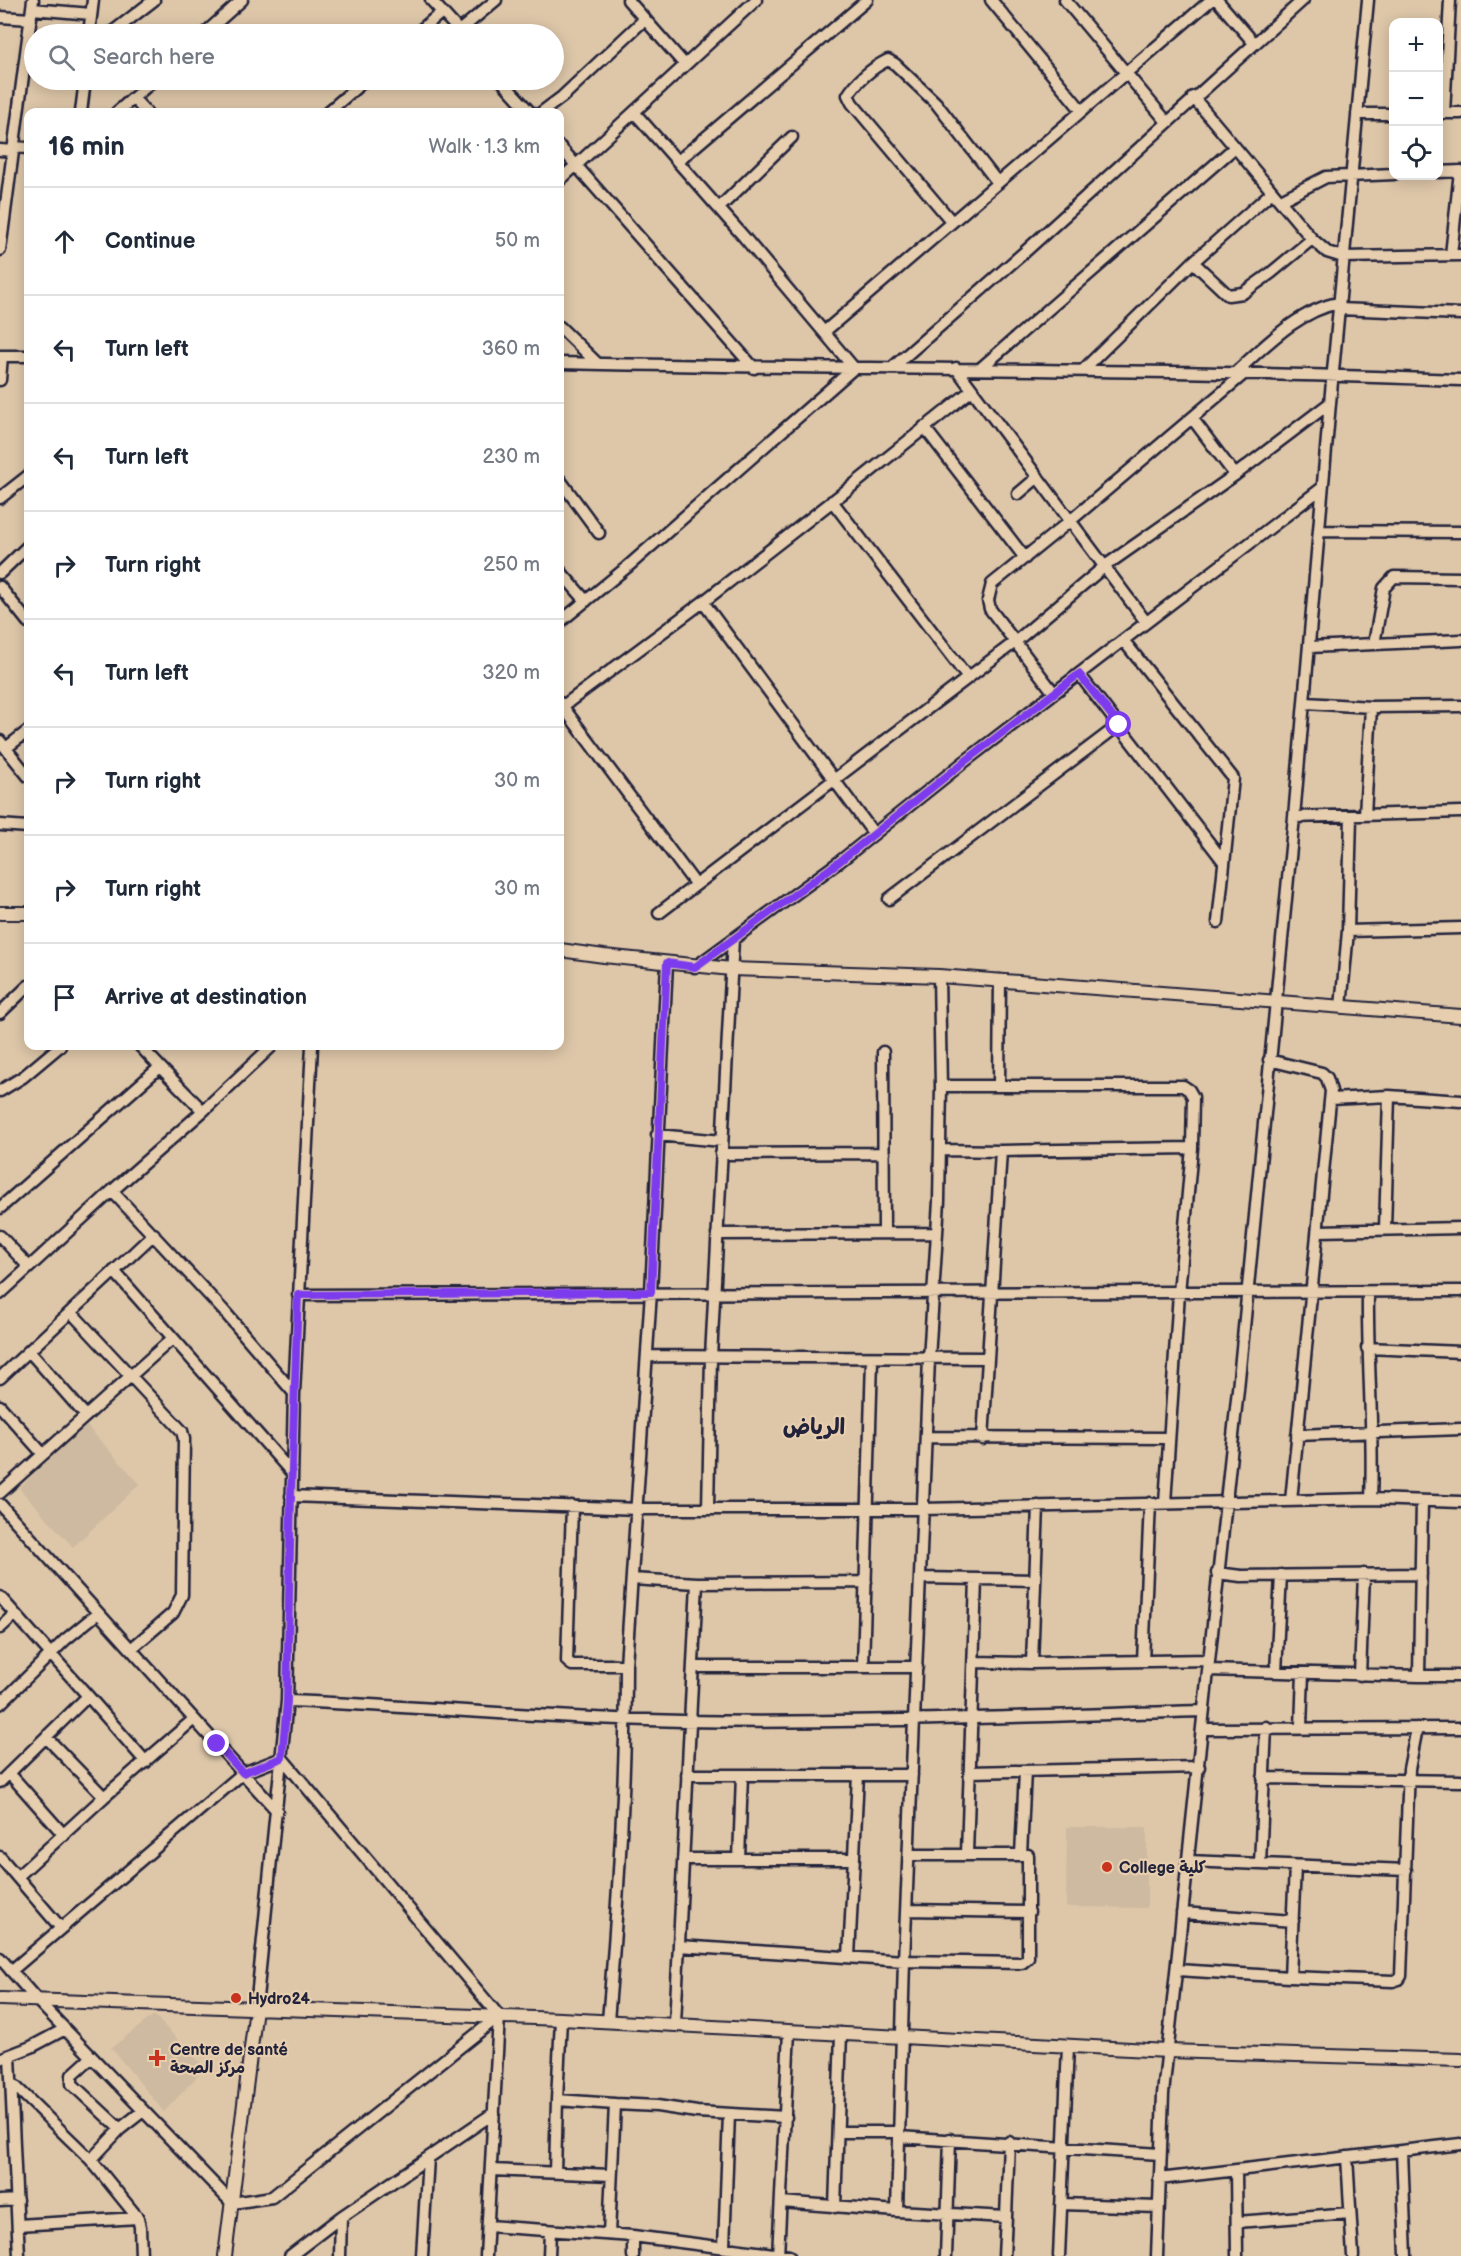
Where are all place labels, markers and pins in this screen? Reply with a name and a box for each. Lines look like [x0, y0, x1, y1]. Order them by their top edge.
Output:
place label: College كلية [1119, 1859, 1206, 1878]
marker: College كلية [1100, 1860, 1114, 1874]
place label: Hydro24 [248, 1990, 310, 2009]
marker: Hydro24 [229, 1991, 243, 2005]
place label: Centre de santé مركز الصحة [170, 2041, 288, 2078]
marker: Centre de santé مركز الصحة [148, 2049, 166, 2067]

